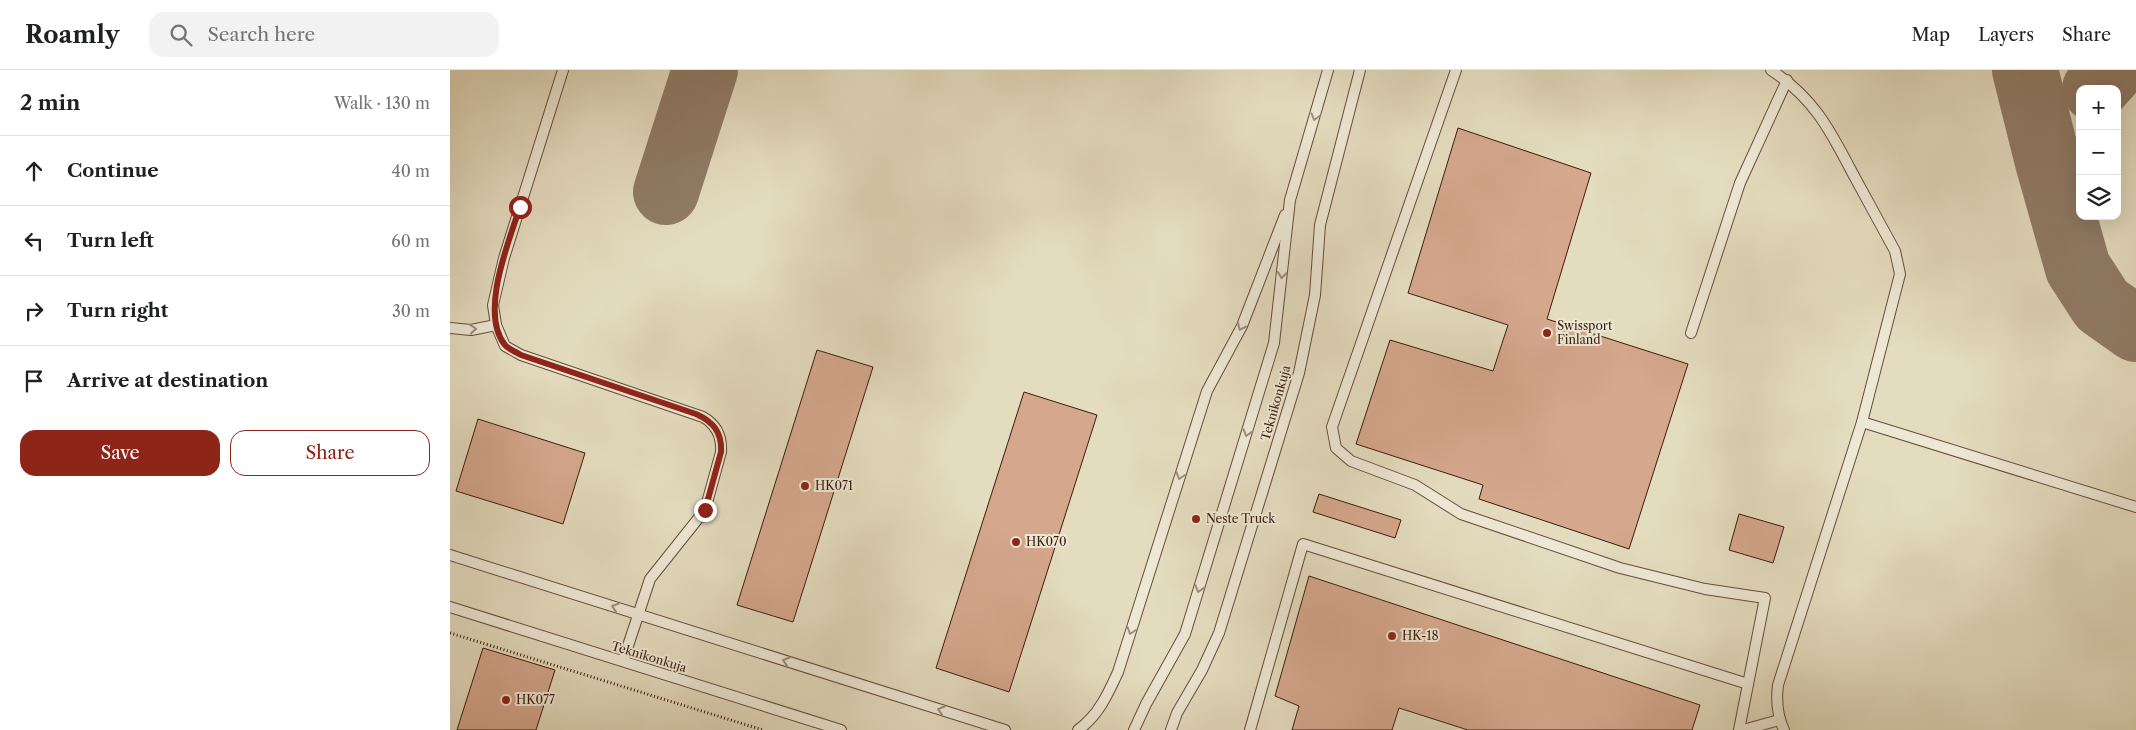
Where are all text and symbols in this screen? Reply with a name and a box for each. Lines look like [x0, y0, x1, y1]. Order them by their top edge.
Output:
search box [149, 12, 499, 57]
text: Roamly [25, 20, 119, 49]
icon: search [167, 21, 195, 49]
text: Search here [207, 23, 315, 46]
text: Map [1912, 24, 1950, 46]
text: Layers [1978, 24, 2034, 46]
text: Share [2062, 24, 2111, 46]
map controls [2076, 85, 2121, 220]
button: + [2076, 85, 2121, 130]
text: 2 min [20, 90, 80, 115]
text: Walk · 130 m [334, 93, 430, 113]
one-way arrow [1310, 112, 1320, 120]
button: − [2076, 130, 2121, 175]
icon: ahead [20, 157, 48, 185]
text: Continue [67, 159, 159, 182]
text: 40 m [391, 161, 430, 181]
button: layers [2076, 175, 2121, 220]
route start [509, 196, 532, 219]
icon: left [20, 227, 48, 255]
text: Turn left [67, 229, 154, 252]
text: 60 m [391, 231, 430, 251]
one-way arrow [1277, 272, 1288, 280]
icon: right [20, 297, 48, 325]
text: Turn right [67, 299, 168, 322]
text: 30 m [392, 301, 430, 321]
place label: Swissport Finland [1557, 318, 1613, 347]
one-way arrow [1237, 322, 1248, 331]
one-way arrow [470, 324, 478, 335]
marker: Swissport Finland [1541, 327, 1553, 339]
street label: Teknikonkuja [1258, 363, 1294, 442]
icon: arrive [20, 367, 48, 395]
text: Arrive at destination [67, 369, 268, 392]
one-way arrow [1242, 429, 1252, 437]
button: Save [20, 430, 220, 476]
button: Share [230, 430, 430, 476]
one-way arrow [1176, 472, 1186, 480]
place label: HK071 [815, 478, 853, 493]
marker: HK071 [799, 480, 811, 492]
route end [694, 499, 717, 522]
place label: Neste Truck [1206, 511, 1276, 526]
marker: Neste Truck [1190, 513, 1202, 525]
place label: HK070 [1026, 534, 1067, 549]
marker: HK070 [1010, 536, 1022, 548]
one-way arrow [1195, 584, 1205, 592]
one-way arrow [611, 603, 619, 613]
one-way arrow [1127, 627, 1137, 635]
place label: HK-18 [1402, 628, 1439, 643]
marker: HK-18 [1386, 630, 1398, 642]
street label: Teknikonkuja [610, 638, 689, 675]
one-way arrow [783, 657, 791, 667]
place label: HK077 [516, 692, 555, 707]
marker: HK077 [500, 694, 512, 706]
one-way arrow [938, 706, 946, 716]

